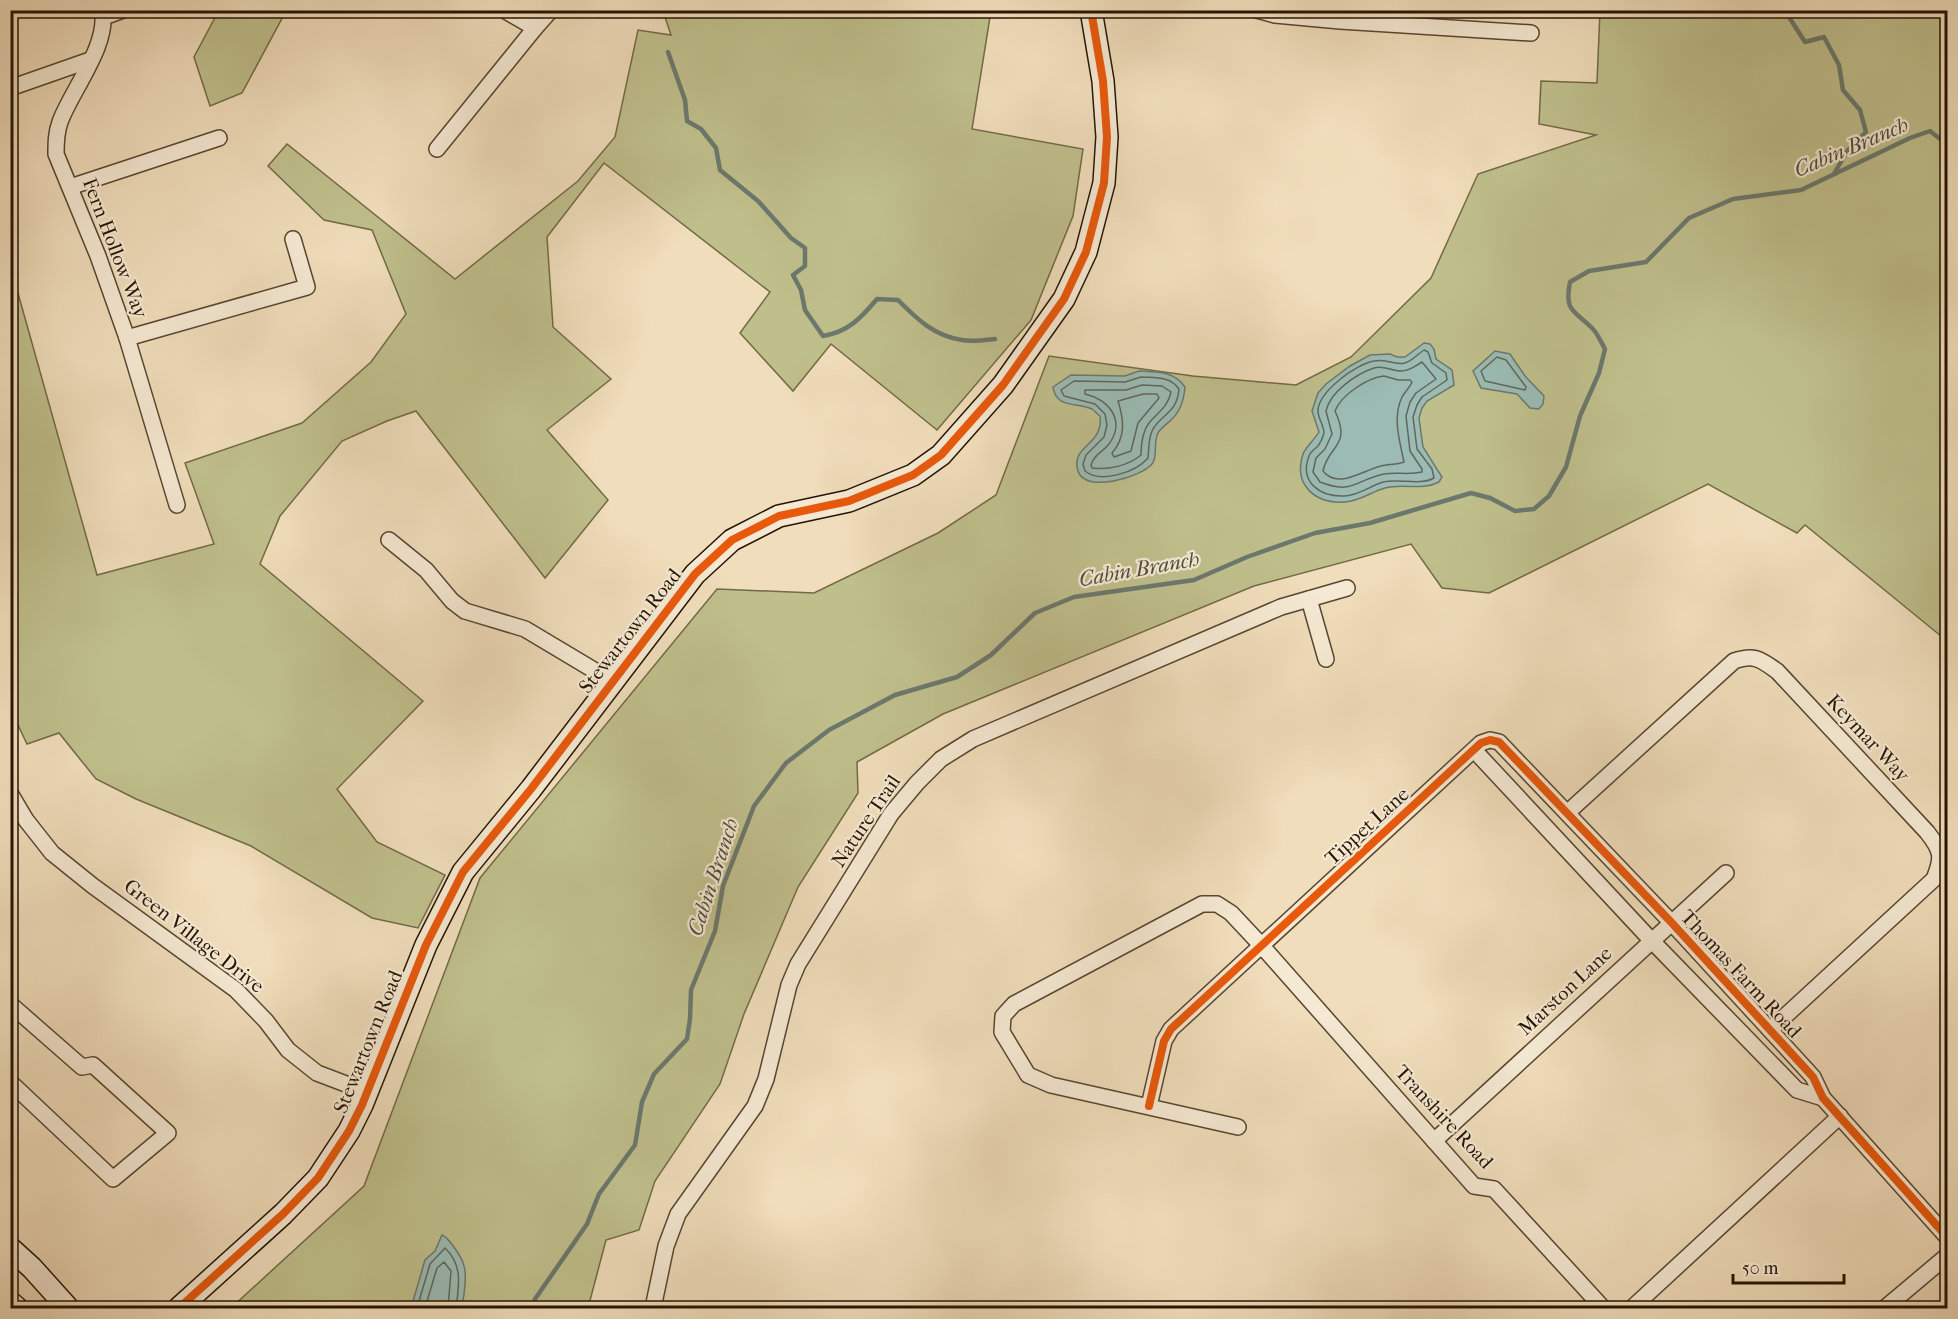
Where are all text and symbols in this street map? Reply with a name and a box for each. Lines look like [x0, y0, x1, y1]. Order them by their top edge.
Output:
water label: Cabin Branch [1790, 112, 1912, 182]
street label: Fern Hollow Way [78, 175, 153, 323]
water label: Cabin Branch [1077, 547, 1201, 591]
street label: Stewartown Road [574, 563, 687, 698]
street label: Keymar Way [1822, 690, 1915, 787]
street label: Nature Trail [827, 770, 906, 872]
street label: Tippet Lane [1320, 782, 1414, 870]
water label: Cabin Branch [683, 815, 743, 939]
street label: Green Village Drive [119, 874, 269, 998]
street label: Thomas Farm Road [1676, 905, 1807, 1044]
street label: Marston Lane [1514, 942, 1617, 1040]
street label: Stewartown Road [329, 966, 408, 1117]
street label: Transhire Road [1390, 1061, 1499, 1174]
scale bar [1733, 1247, 1844, 1285]
text: 50 m [1742, 1258, 1779, 1279]

